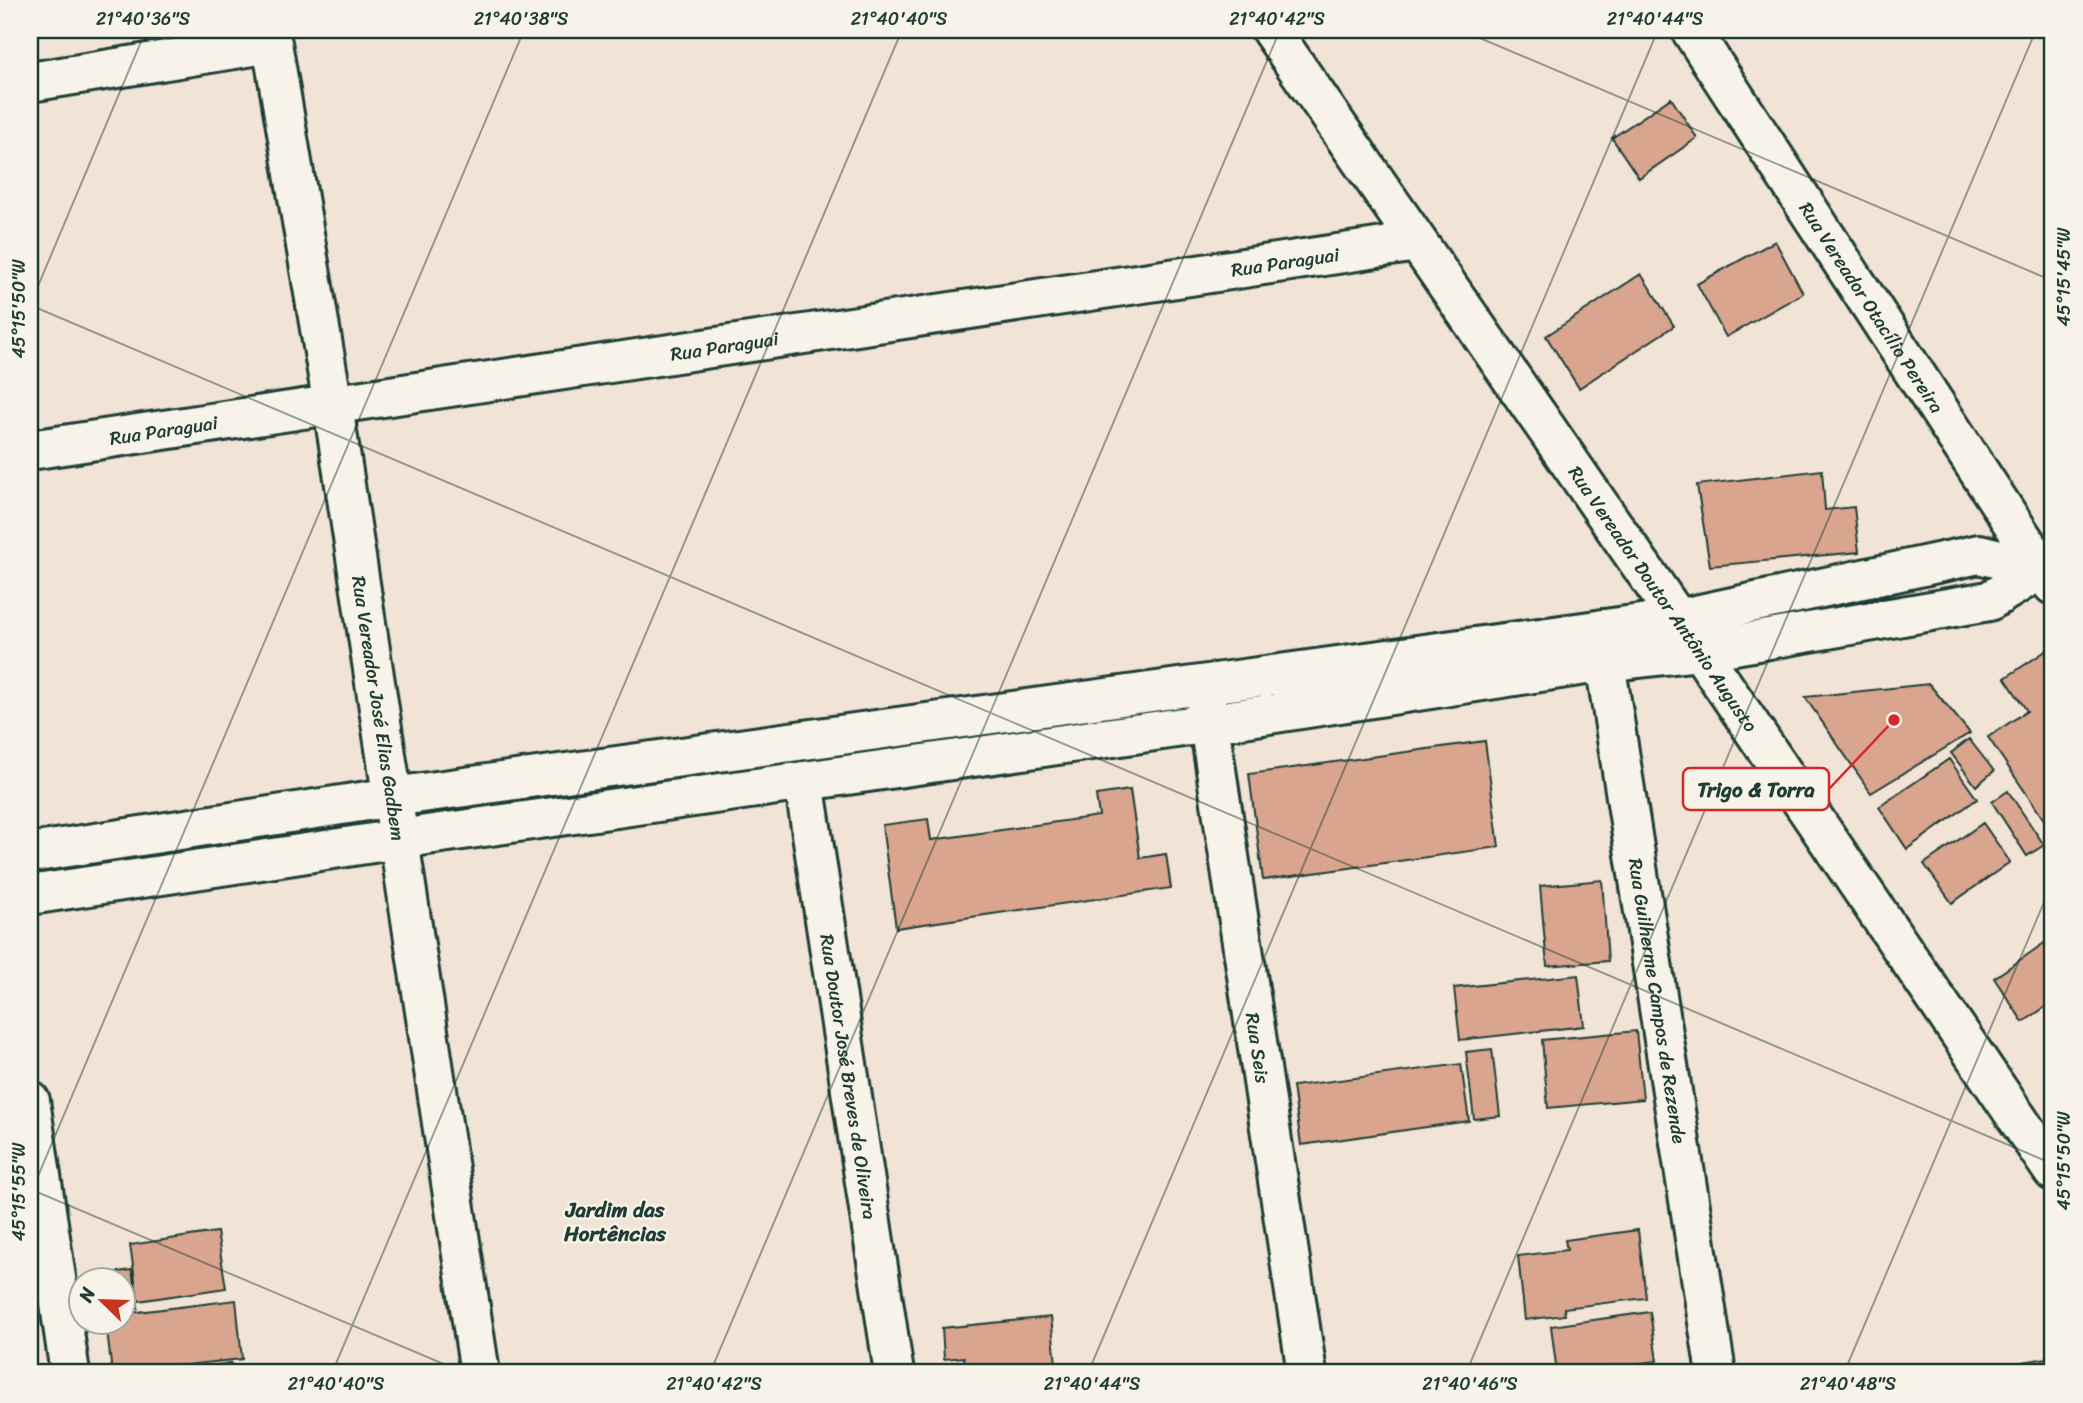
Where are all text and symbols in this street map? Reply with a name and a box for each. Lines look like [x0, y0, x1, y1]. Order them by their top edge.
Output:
text: 21°40'36"S [96, 3, 190, 35]
text: 21°40'38"S [474, 3, 568, 35]
text: 21°40'40"S [851, 3, 947, 35]
text: 21°40'42"S [1229, 3, 1325, 35]
text: 21°40'44"S [1607, 3, 1703, 35]
street label: Rua Vereador Otacílio Pereira [1790, 195, 1953, 421]
text: 45°15'45"W [2048, 226, 2080, 326]
street label: Rua Paraguai [1229, 238, 1342, 287]
text: 45°15'50"W [3, 258, 35, 359]
street label: Rua Paraguai [668, 322, 781, 371]
street label: Rua Paraguai [107, 406, 221, 455]
street label: Rua Vereador Doutor Antônio Augusto [1559, 459, 1767, 740]
street label: Rua Vereador José Elias Gadbem [342, 574, 415, 843]
callout: Trigo & Torra [1683, 768, 1829, 810]
text: Trigo & Torra [1697, 771, 1815, 809]
street label: Rua Guilherme Campos de Rezende [1619, 856, 1696, 1146]
street label: Rua Doutor José Breves de Oliveira [810, 932, 886, 1222]
street label: Rua Seis [1236, 1010, 1279, 1086]
text: 45°15'50"W [2048, 1110, 2080, 1211]
text: 45°15'55"W [3, 1142, 35, 1241]
district label: Jardim das Hortências [563, 1191, 666, 1253]
north arrow [66, 1266, 136, 1336]
text: N [69, 1281, 105, 1308]
text: 21°40'40"S [288, 1368, 384, 1400]
text: 21°40'42"S [666, 1368, 762, 1400]
text: 21°40'44"S [1044, 1368, 1140, 1400]
text: 21°40'46"S [1422, 1368, 1518, 1400]
text: 21°40'48"S [1800, 1368, 1896, 1400]

